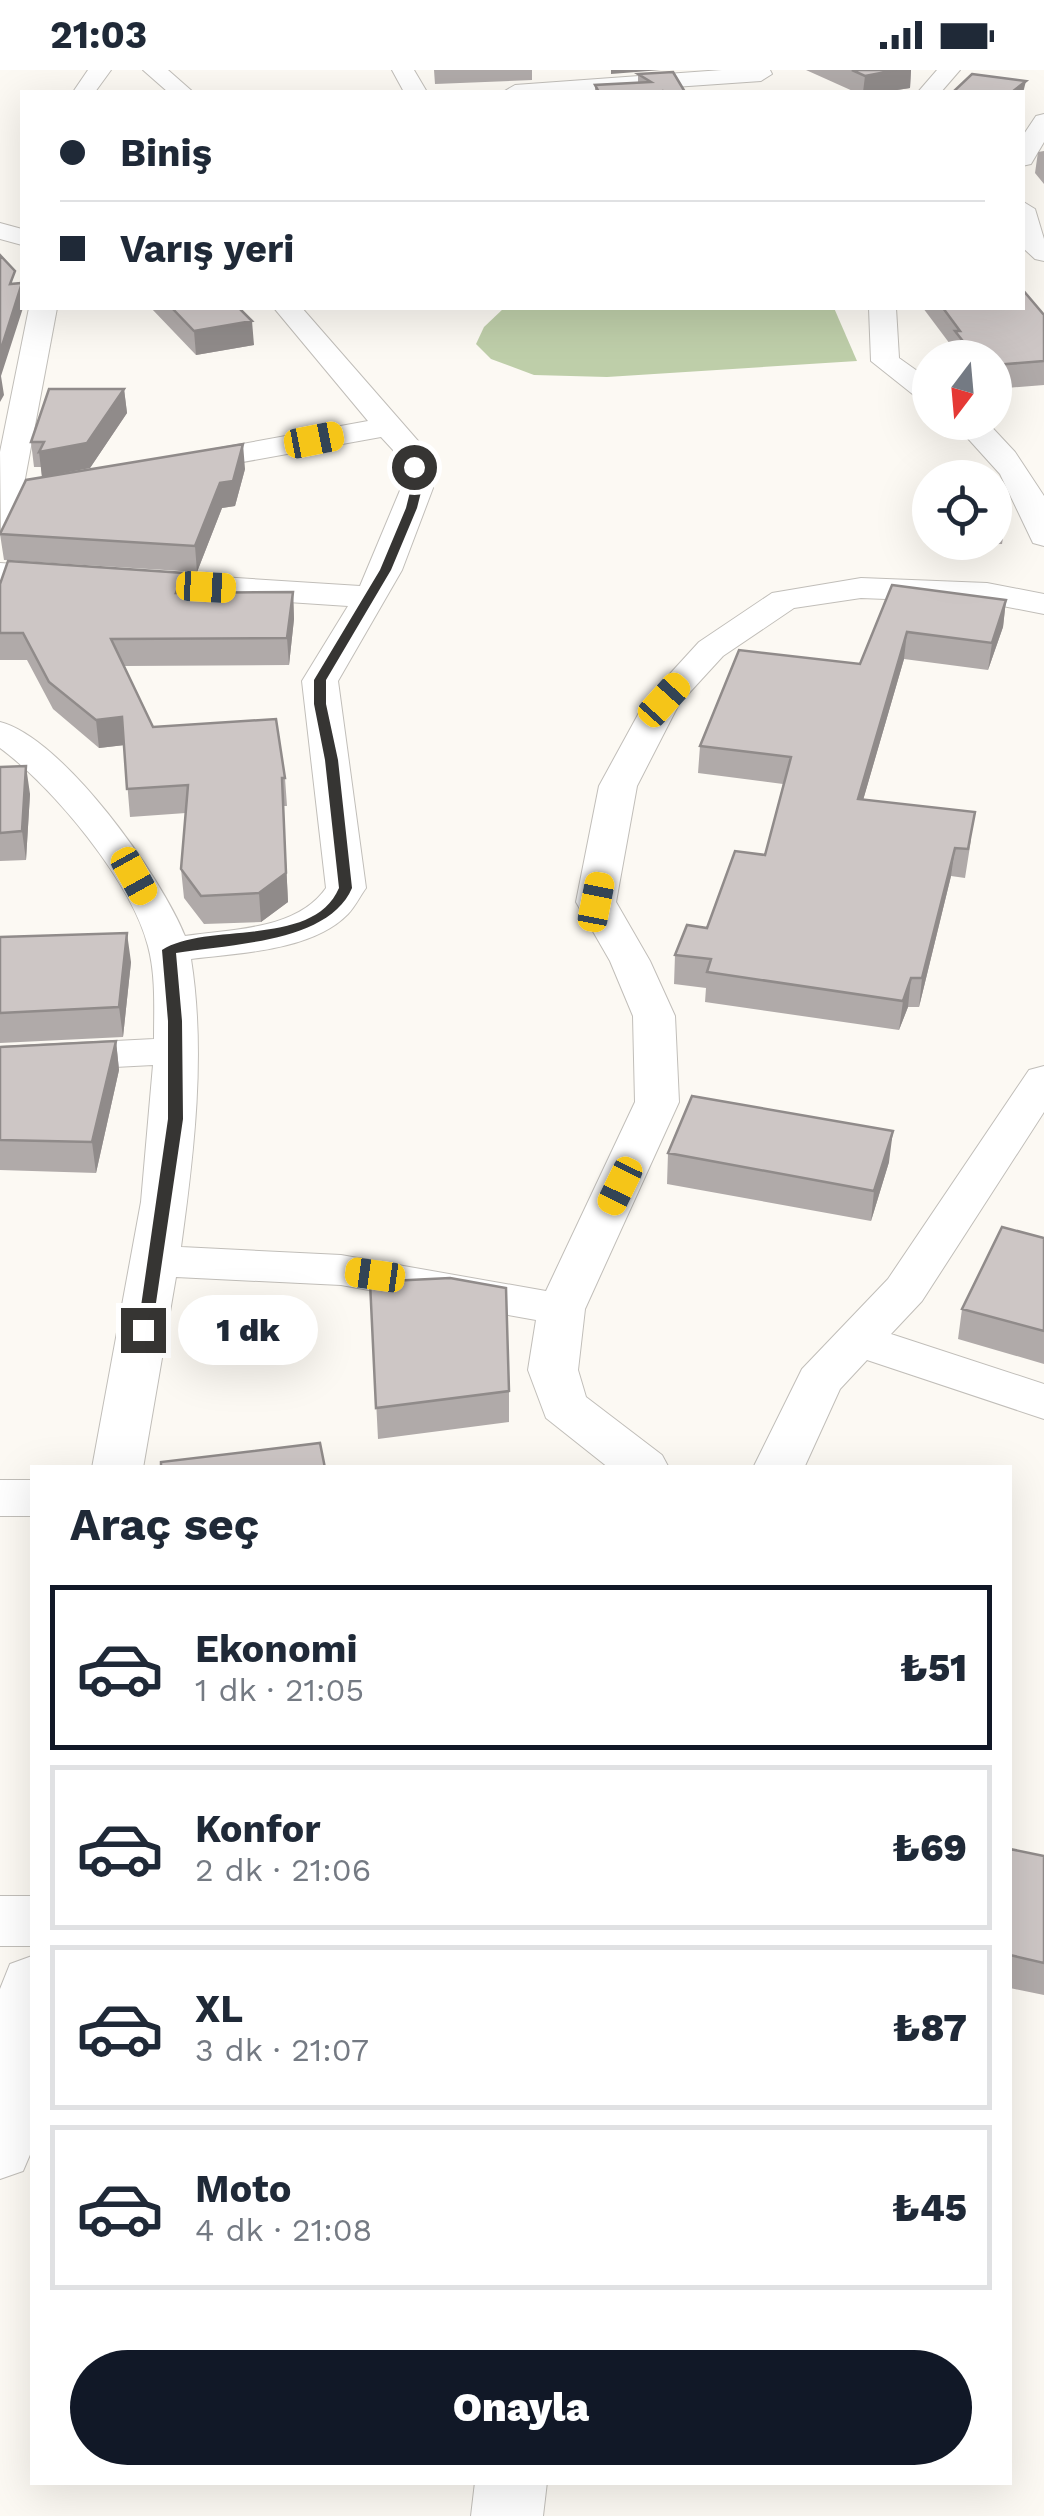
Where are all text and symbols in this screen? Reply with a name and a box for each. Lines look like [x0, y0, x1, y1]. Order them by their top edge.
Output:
text: 21:03 [50, 13, 147, 57]
text: Biniş [120, 131, 212, 175]
text: Varış yeri [120, 227, 294, 271]
north arrow [912, 340, 1012, 440]
map controls [912, 340, 1012, 560]
car [282, 420, 346, 460]
route start [392, 445, 437, 490]
button: locate [912, 460, 1012, 560]
car [175, 570, 237, 604]
car [633, 668, 695, 732]
car [106, 842, 162, 910]
car [576, 870, 616, 934]
car [593, 1152, 647, 1220]
car [343, 1256, 407, 1294]
callout: 1 dk [178, 1295, 318, 1365]
route end [121, 1308, 166, 1353]
text: 1 dk [216, 1311, 280, 1349]
text: Araç seç [70, 1498, 259, 1551]
icon: car [75, 1623, 165, 1713]
text: Ekonomi [195, 1627, 358, 1671]
text: ₺51 [900, 1646, 967, 1690]
text: 1 dk · 21:05 [195, 1671, 364, 1709]
icon: car [75, 1803, 165, 1893]
text: Konfor [195, 1807, 321, 1851]
text: ₺69 [892, 1826, 967, 1870]
text: 2 dk · 21:06 [195, 1851, 371, 1889]
icon: car [75, 1983, 165, 2073]
text: XL [195, 1987, 243, 2031]
text: ₺87 [893, 2006, 967, 2050]
text: 3 dk · 21:07 [195, 2031, 369, 2069]
icon: car [75, 2163, 165, 2253]
text: Moto [195, 2167, 291, 2211]
text: ₺45 [892, 2186, 967, 2230]
text: 4 dk · 21:08 [195, 2211, 372, 2249]
button: Onayla [70, 2350, 972, 2465]

